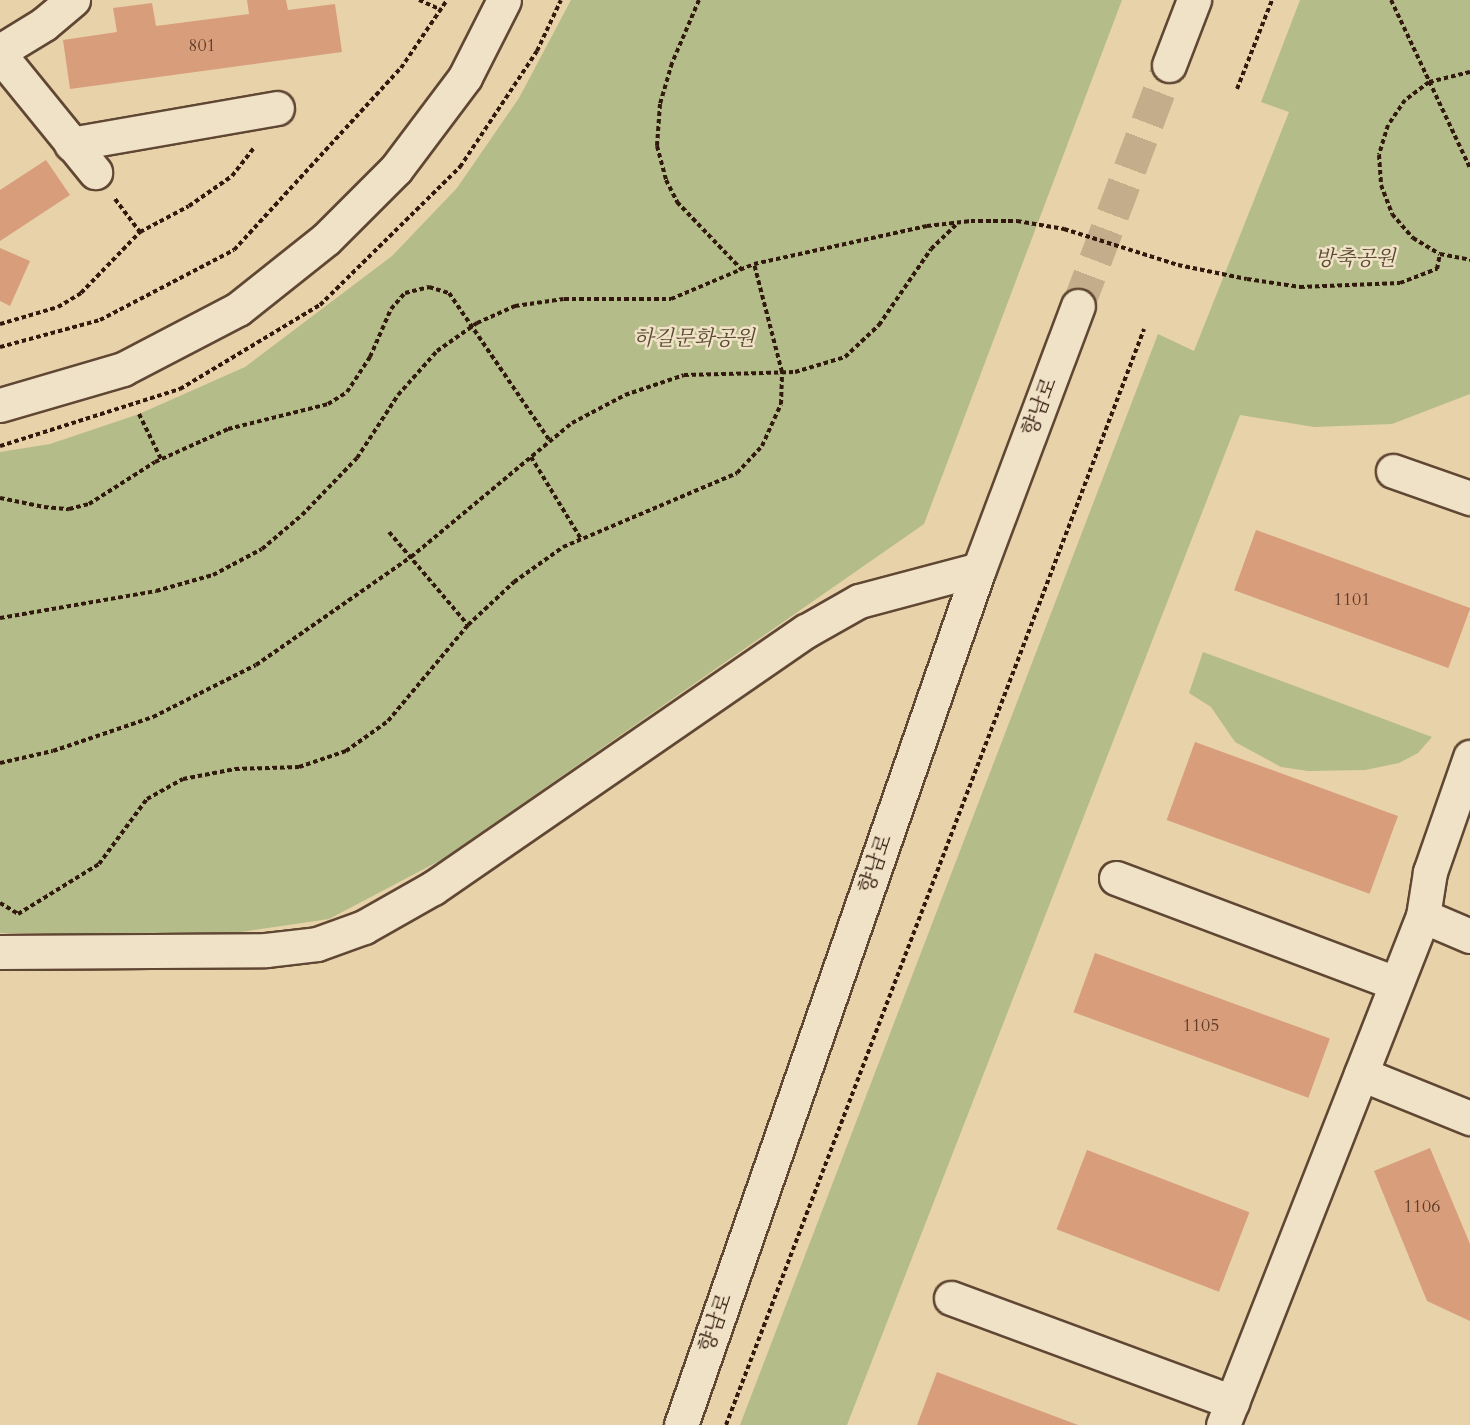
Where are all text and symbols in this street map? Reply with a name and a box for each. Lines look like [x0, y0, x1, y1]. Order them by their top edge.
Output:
house number: 801 [188, 35, 216, 57]
park label: 방축공원 [1314, 246, 1396, 272]
park label: 하길문화공원 [633, 326, 755, 352]
street label: 향남로 [1017, 374, 1063, 440]
house number: 1101 [1334, 589, 1370, 611]
street label: 향남로 [854, 831, 898, 897]
house number: 1105 [1183, 1015, 1219, 1037]
house number: 1106 [1404, 1196, 1440, 1218]
street label: 향남로 [694, 1290, 738, 1356]

